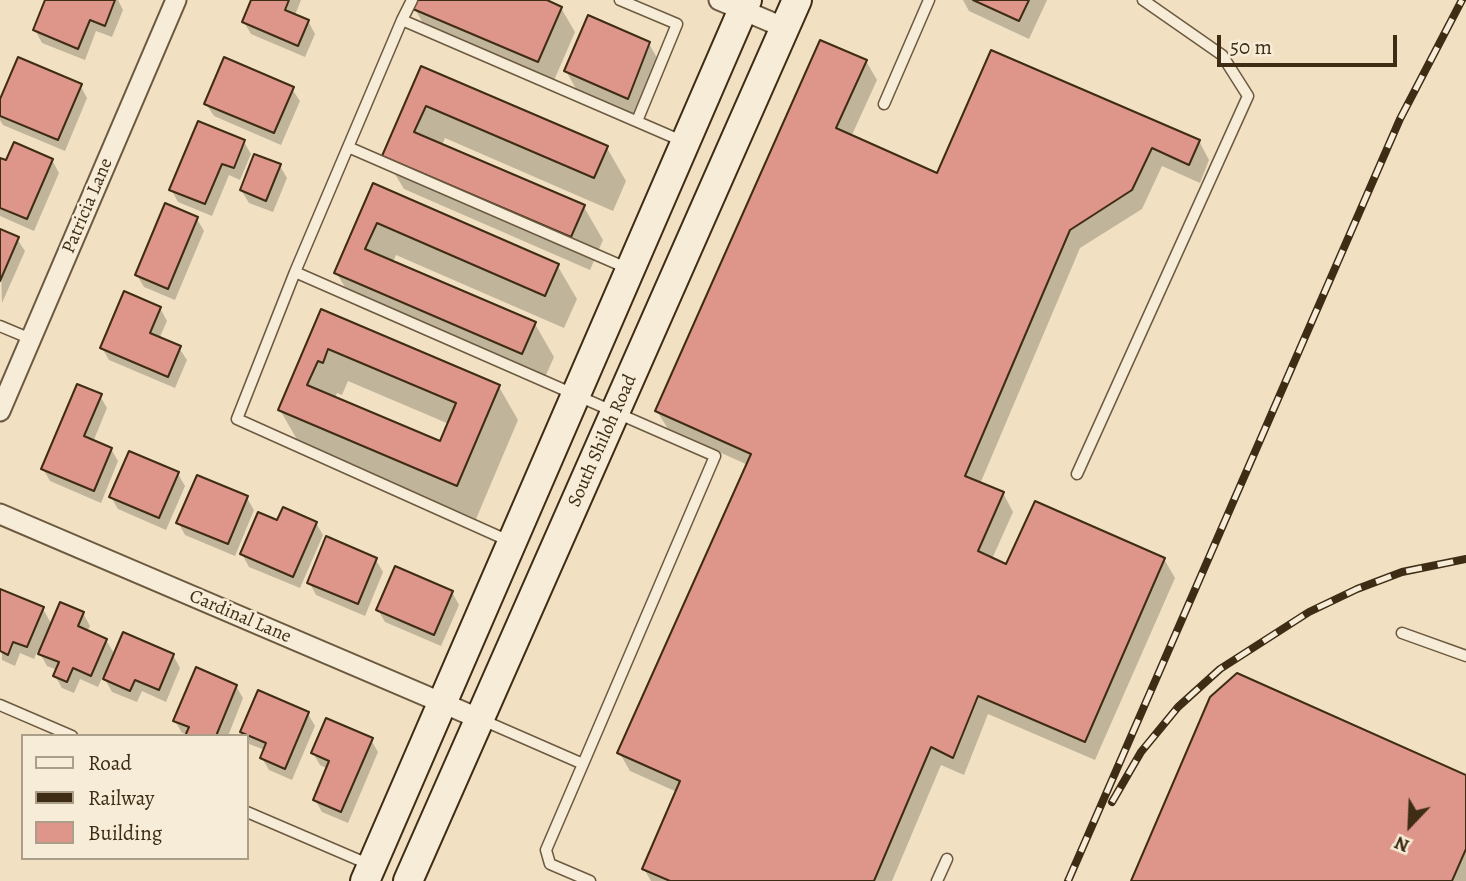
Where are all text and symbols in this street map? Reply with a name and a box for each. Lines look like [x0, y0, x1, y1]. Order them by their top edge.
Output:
scale bar [1221, 21, 1401, 65]
text: 50 m [1230, 33, 1272, 61]
street label: Patricia Lane [58, 155, 118, 257]
street label: South Shiloh Road [564, 371, 642, 511]
street label: Cardinal Lane [186, 585, 294, 649]
legend [21, 734, 248, 860]
text: Road [88, 749, 132, 777]
text: Railway [88, 784, 154, 812]
north arrow [1375, 790, 1445, 860]
text: Building [88, 819, 162, 847]
text: N [1390, 830, 1413, 859]

